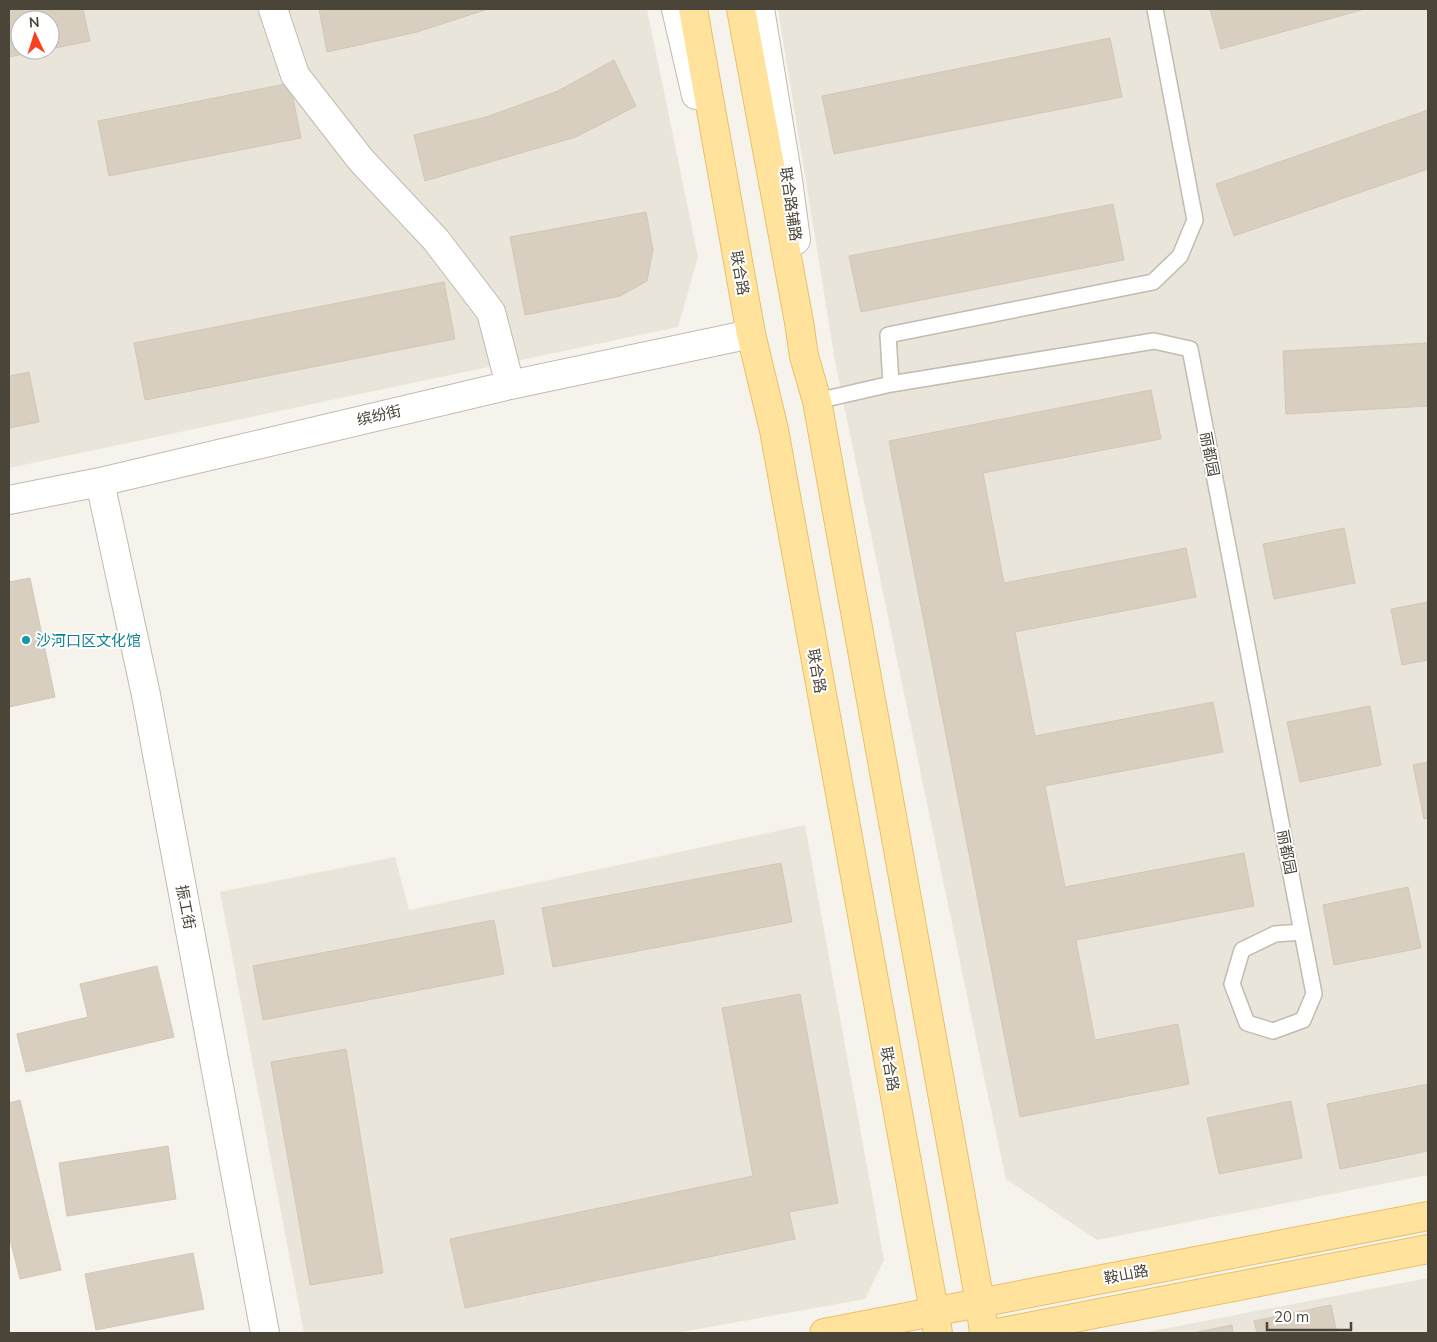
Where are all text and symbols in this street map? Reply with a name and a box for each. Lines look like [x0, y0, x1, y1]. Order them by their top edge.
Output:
north arrow [10, 10, 60, 60]
text: N [28, 13, 40, 31]
street label: 联合路辅路 [776, 166, 806, 242]
street label: 联合路 [727, 249, 753, 297]
street label: 缤纷街 [355, 401, 403, 429]
street label: 丽都园 [1196, 430, 1224, 478]
place label: 沙河口区文化馆 [36, 631, 141, 650]
marker: 沙河口区文化馆 [20, 634, 32, 646]
street label: 联合路 [804, 647, 830, 695]
street label: 丽都园 [1273, 828, 1301, 876]
street label: 振工街 [172, 883, 200, 931]
street label: 联合路 [877, 1045, 903, 1093]
street label: 鞍山路 [1102, 1260, 1150, 1288]
scale bar [1267, 1300, 1351, 1332]
text: 20 m [1274, 1307, 1309, 1326]

